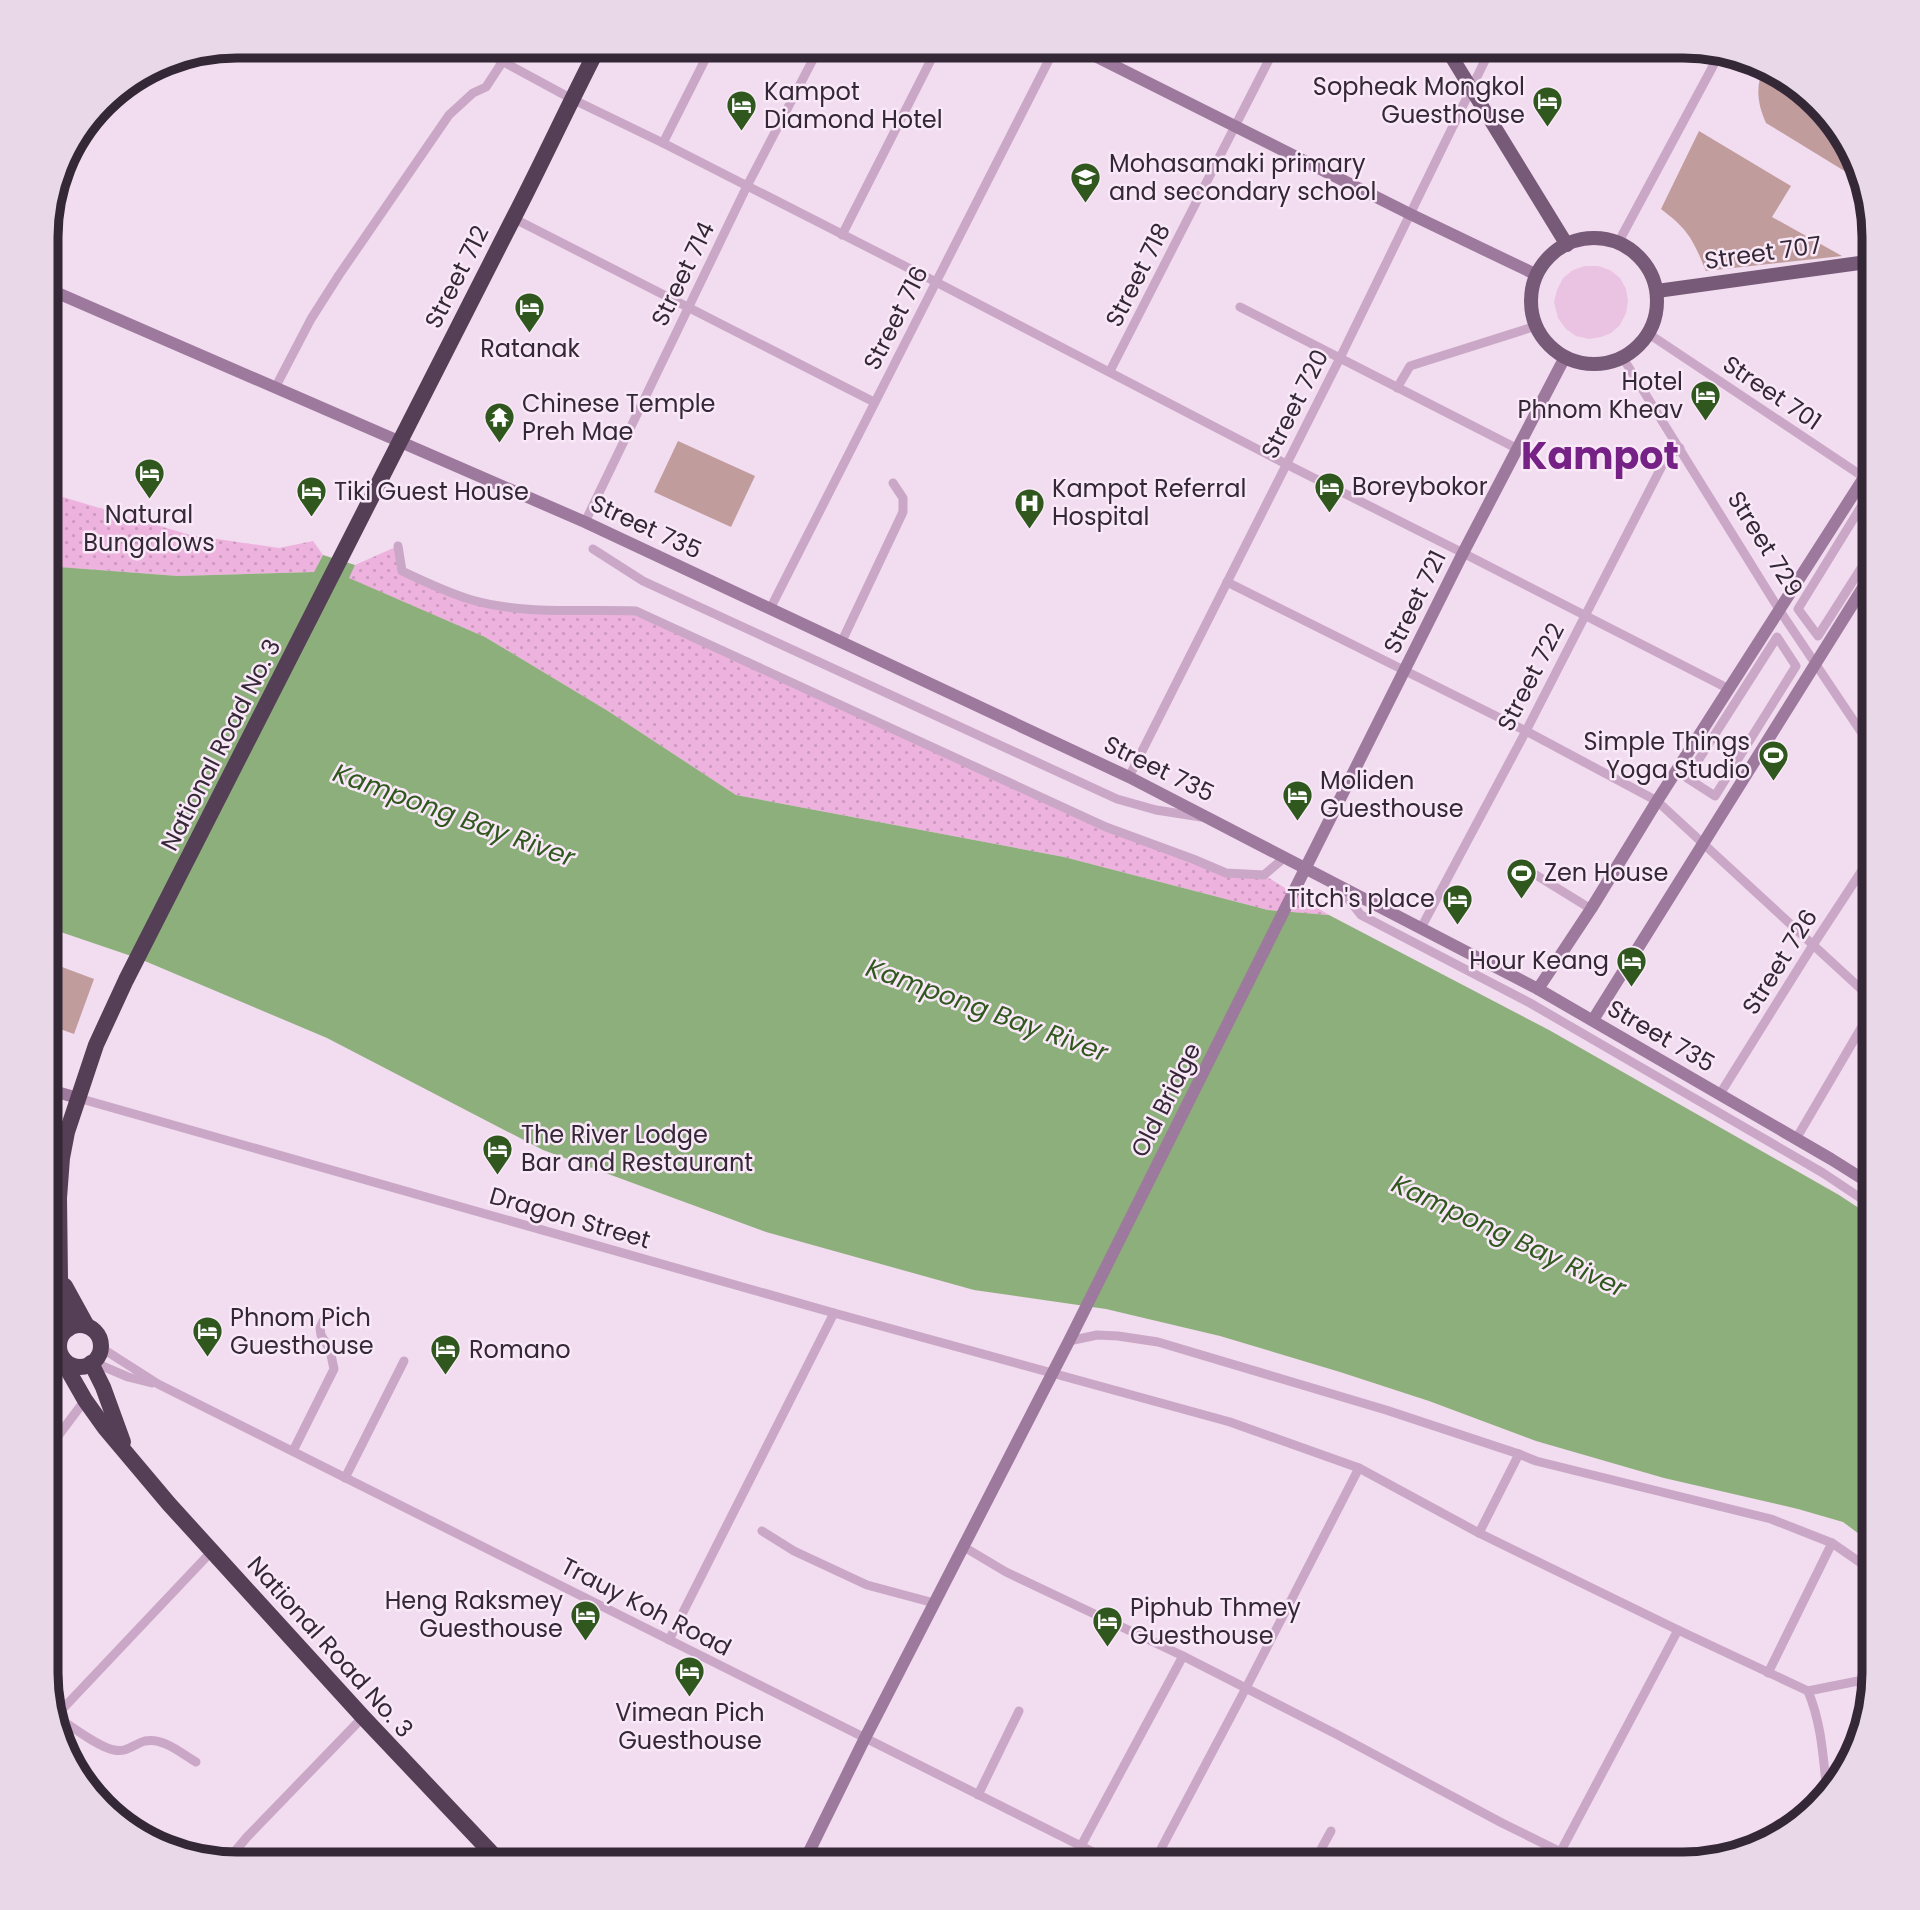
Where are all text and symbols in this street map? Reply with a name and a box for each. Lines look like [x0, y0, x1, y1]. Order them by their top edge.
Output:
place label: Sopheak Mongkol Guesthouse [1313, 70, 1525, 131]
place label: Kampot Diamond Hotel [764, 75, 943, 136]
hotel icon: Sopheak Mongkol Guesthouse [1531, 84, 1565, 128]
hotel icon: Kampot Diamond Hotel [724, 89, 758, 133]
place label: Mohasamaki primary and secondary school [1109, 147, 1376, 208]
school or university icon: Mohasamaki primary and secondary school [1069, 161, 1103, 205]
street label: Street 714 [643, 216, 722, 332]
street label: Street 718 [1097, 217, 1178, 332]
street label: Street 712 [417, 220, 497, 334]
street label: Street 707 [1702, 228, 1824, 277]
street label: Street 716 [855, 260, 936, 375]
hotel icon: Ratanak [513, 290, 547, 334]
place label: Ratanak [480, 332, 580, 365]
street label: Street 720 [1253, 343, 1336, 464]
street label: Street 701 [1716, 347, 1828, 438]
place label: Hotel Phnom Kheav [1518, 365, 1684, 426]
hotel icon: Hotel Phnom Kheav [1689, 379, 1723, 423]
place label: Chinese Temple Preh Mae [522, 387, 715, 448]
temple icon: Chinese Temple Preh Mae [482, 401, 516, 445]
district label: Kampot [1521, 429, 1679, 482]
hotel icon: Natural Bungalows [132, 456, 166, 500]
hotel icon: Boreybokor [1312, 470, 1346, 514]
place label: Boreybokor [1352, 470, 1488, 503]
place label: Kampot Referral Hospital [1052, 472, 1246, 533]
hotel icon: Tiki Guest House [294, 475, 328, 519]
place label: Tiki Guest House [334, 475, 529, 508]
street label: Street 729 [1720, 485, 1811, 603]
street label: Street 735 [585, 486, 707, 567]
hospital icon: Kampot Referral Hospital [1012, 486, 1046, 530]
place label: Natural Bungalows [83, 498, 215, 559]
street label: Street 721 [1375, 545, 1454, 659]
street label: Street 722 [1489, 617, 1572, 737]
street label: National Road No. 3 [153, 633, 288, 856]
place label: Simple Things Yoga Studio [1584, 725, 1750, 786]
street label: Street 735 [1099, 728, 1220, 809]
sports icon: Simple Things Yoga Studio [1756, 739, 1790, 783]
water label: Kampong Bay River [328, 755, 581, 876]
place label: Moliden Guesthouse [1320, 764, 1464, 825]
hotel icon: Moliden Guesthouse [1280, 778, 1314, 822]
sports icon: Zen House [1504, 856, 1538, 900]
place label: Zen House [1544, 856, 1668, 889]
place label: Titch's place [1287, 882, 1435, 915]
hotel icon: Titch's place [1441, 882, 1475, 926]
street label: Street 726 [1734, 903, 1825, 1021]
place label: Hour Keang [1469, 944, 1609, 977]
hotel icon: Hour Keang [1615, 944, 1649, 988]
water label: Kampong Bay River [861, 950, 1114, 1071]
street label: Street 735 [1601, 992, 1721, 1080]
street label: Old Bridge [1123, 1037, 1208, 1163]
place label: The River Lodge Bar and Restaurant [521, 1118, 753, 1179]
hotel icon: The River Lodge Bar and Restaurant [481, 1132, 515, 1176]
water label: Kampong Bay River [1386, 1166, 1633, 1307]
street label: Dragon Street [486, 1179, 654, 1256]
place label: Phnom Pich Guesthouse [230, 1301, 374, 1362]
hotel icon: Phnom Pich Guesthouse [190, 1315, 224, 1359]
hotel icon: Romano [429, 1333, 463, 1377]
place label: Romano [469, 1333, 571, 1366]
street label: National Road No. 3 [240, 1549, 421, 1745]
street label: Trauy Koh Road [555, 1549, 737, 1664]
place label: Heng Raksmey Guesthouse [385, 1584, 563, 1645]
place label: Piphub Thmey Guesthouse [1130, 1591, 1301, 1652]
hotel icon: Heng Raksmey Guesthouse [569, 1598, 603, 1642]
hotel icon: Piphub Thmey Guesthouse [1090, 1605, 1124, 1649]
hotel icon: Vimean Pich Guesthouse [673, 1654, 707, 1698]
place label: Vimean Pich Guesthouse [615, 1696, 765, 1757]

